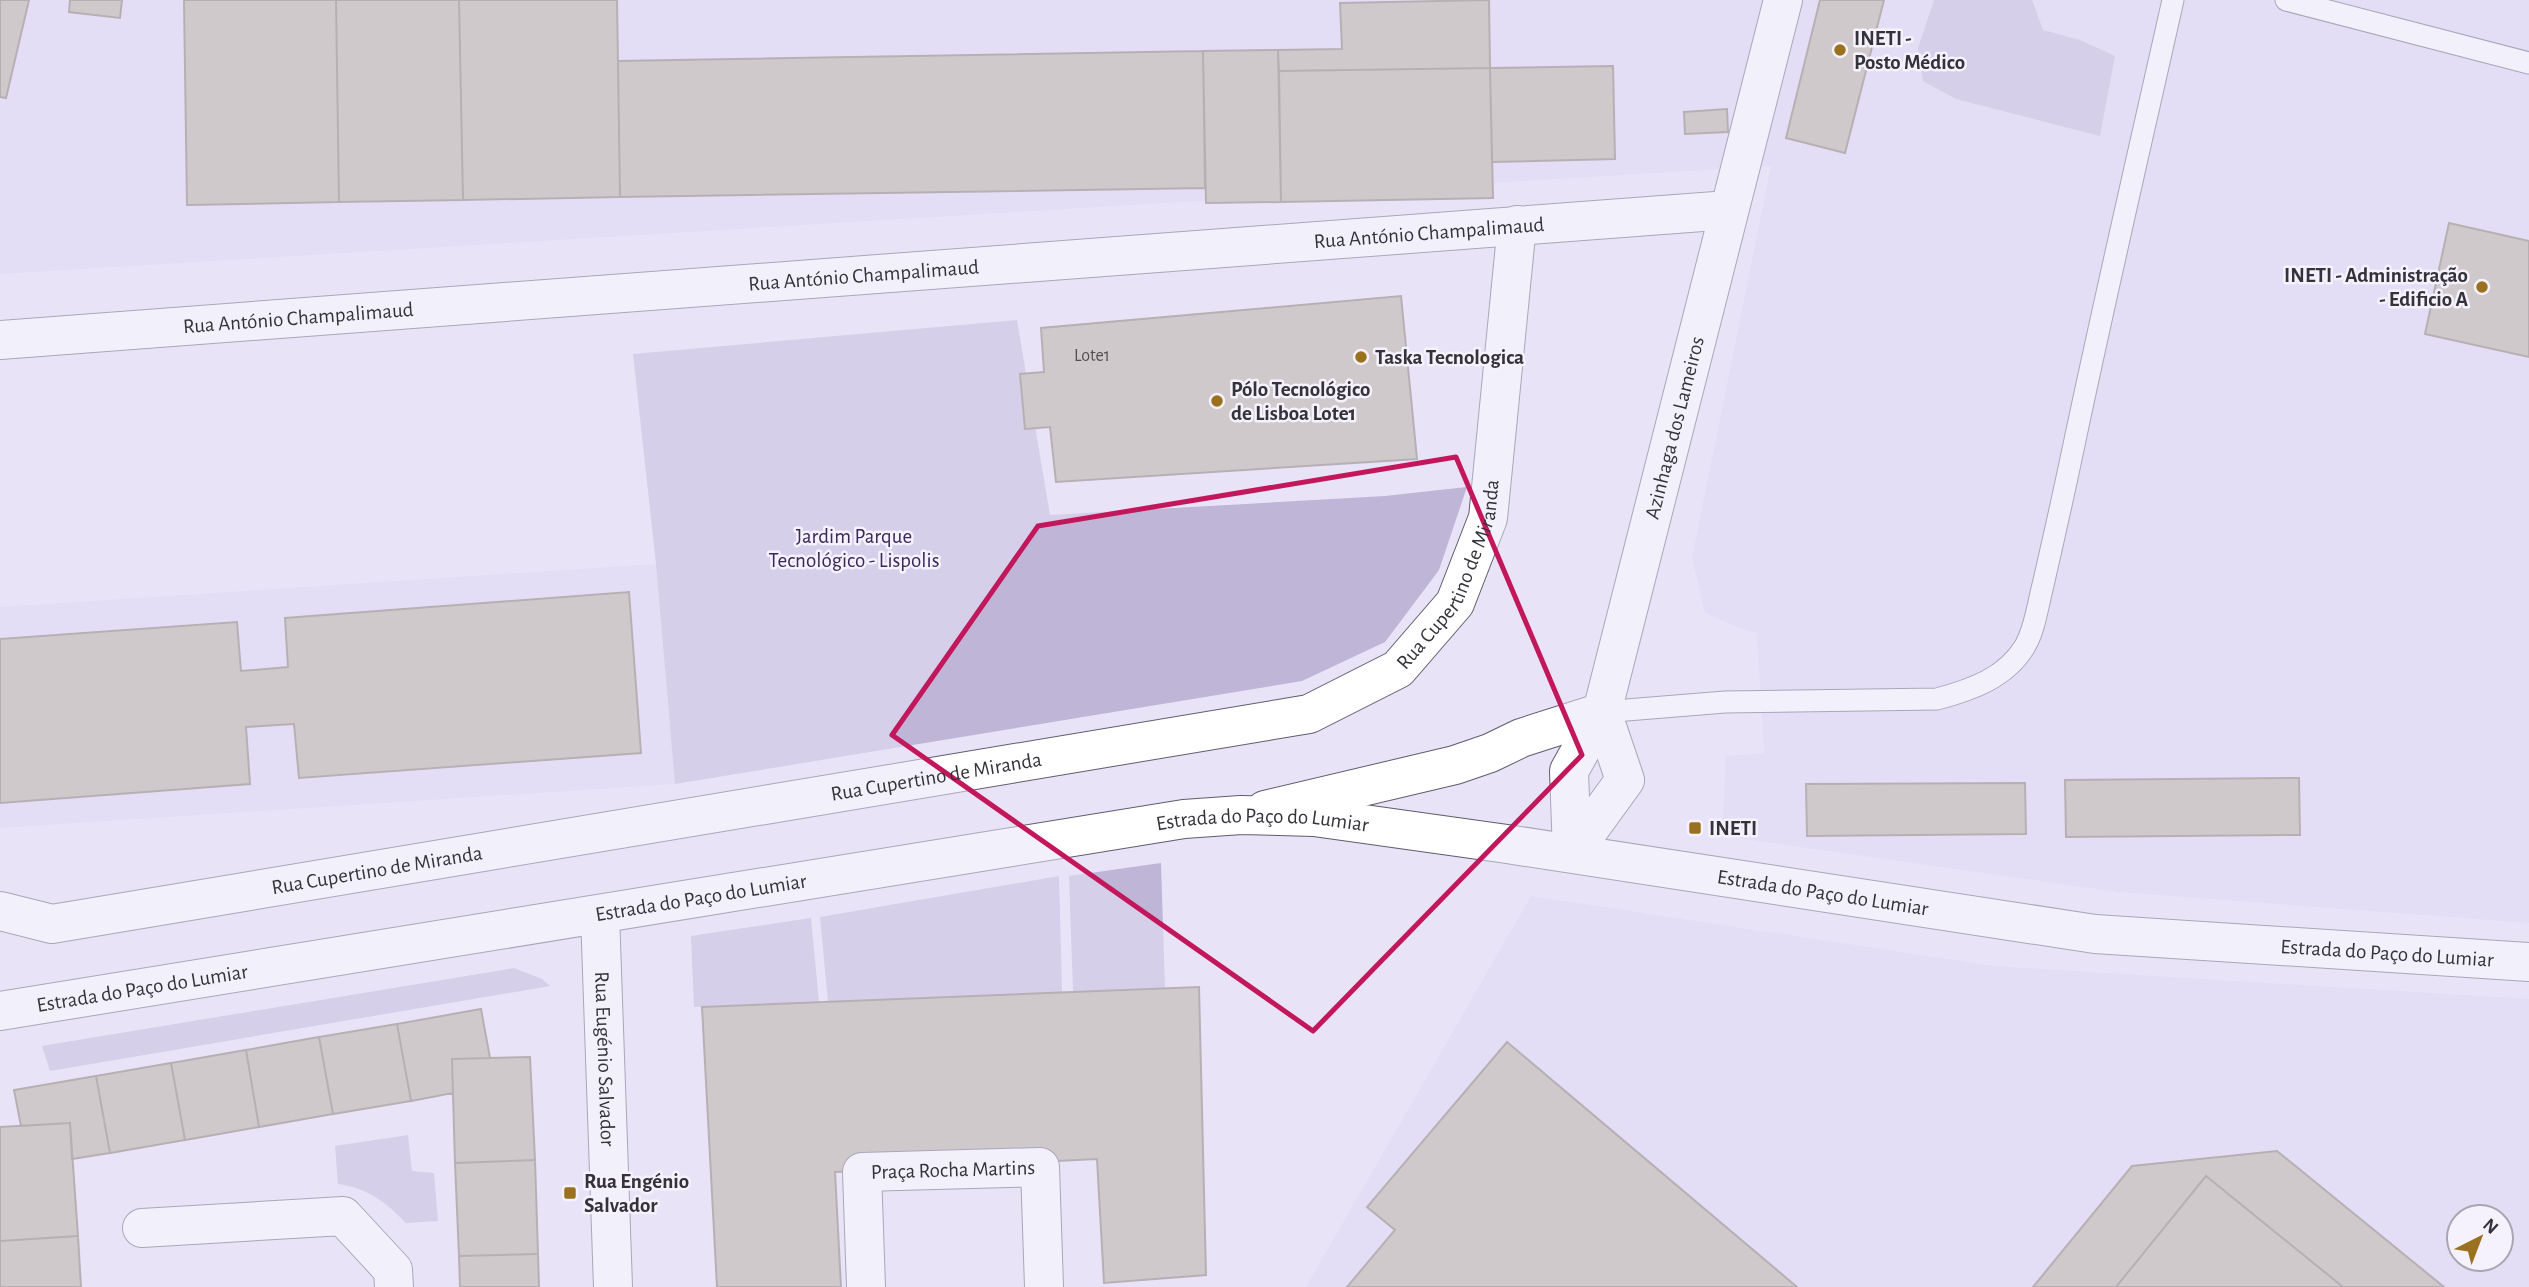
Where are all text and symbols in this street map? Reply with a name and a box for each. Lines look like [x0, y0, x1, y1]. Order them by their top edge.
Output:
place label: INETI - Posto Médico [1854, 28, 1965, 73]
marker: INETI - Posto Médico [1832, 42, 1848, 58]
street label: Rua António Champalimaud [1313, 214, 1545, 252]
street label: Rua António Champalimaud [748, 256, 980, 295]
place label: INETI - Administração - Edificio A [2284, 265, 2468, 310]
marker: INETI - Administração - Edificio A [2474, 279, 2490, 295]
street label: Rua António Champalimaud [182, 299, 414, 337]
street label: Azinhaga dos Lameiros [1641, 334, 1708, 521]
house number: Lote1 [1074, 347, 1110, 365]
place label: Taska Tecnologica [1375, 347, 1524, 368]
marker: Taska Tecnologica [1353, 349, 1369, 365]
place label: Pólo Tecnológico de Lisboa Lote1 [1231, 379, 1370, 424]
marker: Pólo Tecnológico de Lisboa Lote1 [1209, 393, 1225, 409]
street label: Rua Cupertino de Miranda [1393, 478, 1503, 673]
park label: Jardim Parque Tecnológico - Lispolis [769, 526, 939, 571]
street label: Rua Cupertino de Miranda [829, 749, 1043, 805]
street label: Estrada do Paço do Lumiar [1154, 805, 1370, 836]
place label: INETI [1709, 818, 1757, 839]
marker: INETI [1687, 820, 1703, 836]
street label: Rua Cupertino de Miranda [270, 842, 484, 898]
street label: Estrada do Paço do Lumiar [1716, 866, 1930, 919]
street label: Estrada do Paço do Lumiar [594, 870, 808, 925]
street label: Estrada do Paço do Lumiar [2280, 936, 2494, 971]
street label: Estrada do Paço do Lumiar [35, 961, 250, 1016]
street label: Rua Eugénio Salvador [591, 971, 618, 1147]
street label: Praça Rocha Martins [870, 1157, 1035, 1183]
place label: Rua Engénio Salvador [584, 1171, 689, 1216]
marker: Rua Engénio Salvador [562, 1185, 578, 1201]
north arrow [2445, 1203, 2515, 1273]
text: N [2479, 1215, 2502, 1238]

